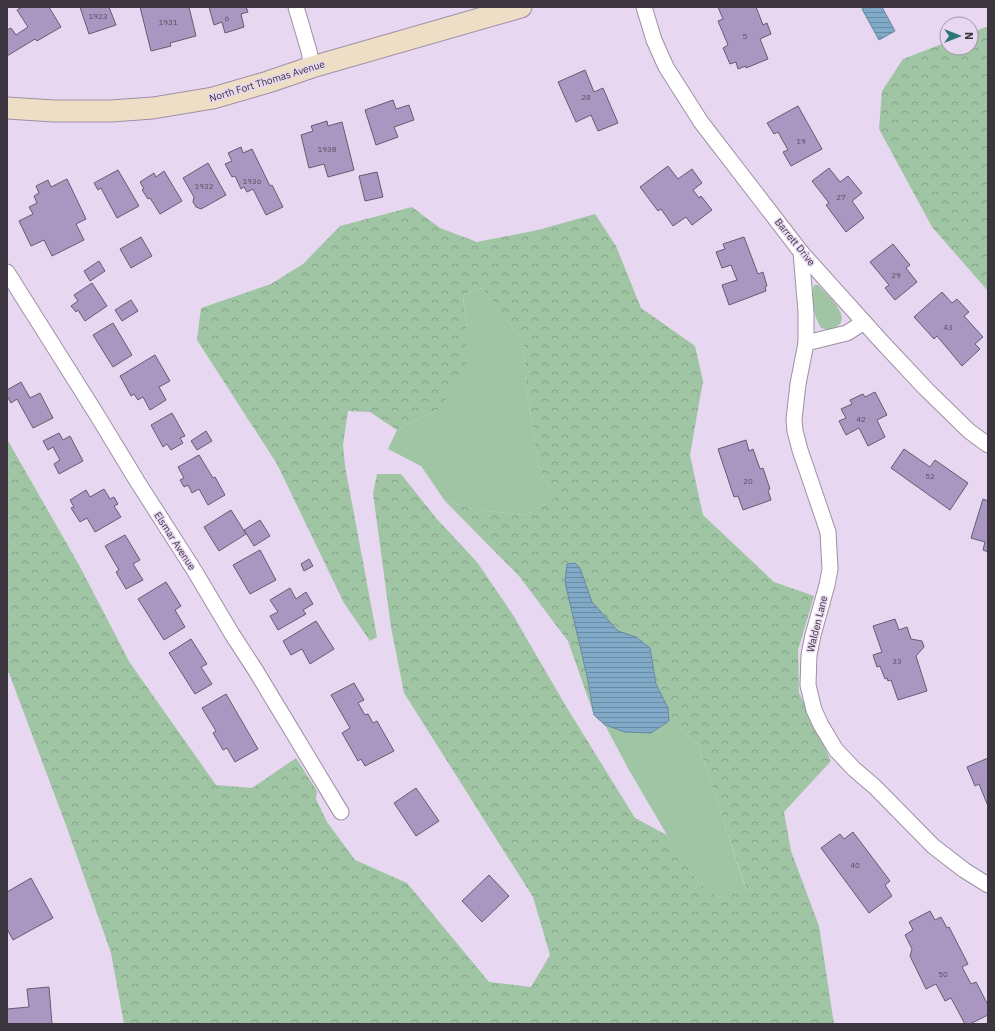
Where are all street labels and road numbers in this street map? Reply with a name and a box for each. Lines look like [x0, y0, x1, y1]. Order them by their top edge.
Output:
street label: North Fort Thomas Avenue [208, 57, 327, 105]
street label: Barrett Drive [772, 216, 818, 269]
street label: Elsmar Avenue [151, 509, 199, 573]
street label: Walden Lane [804, 594, 830, 654]

